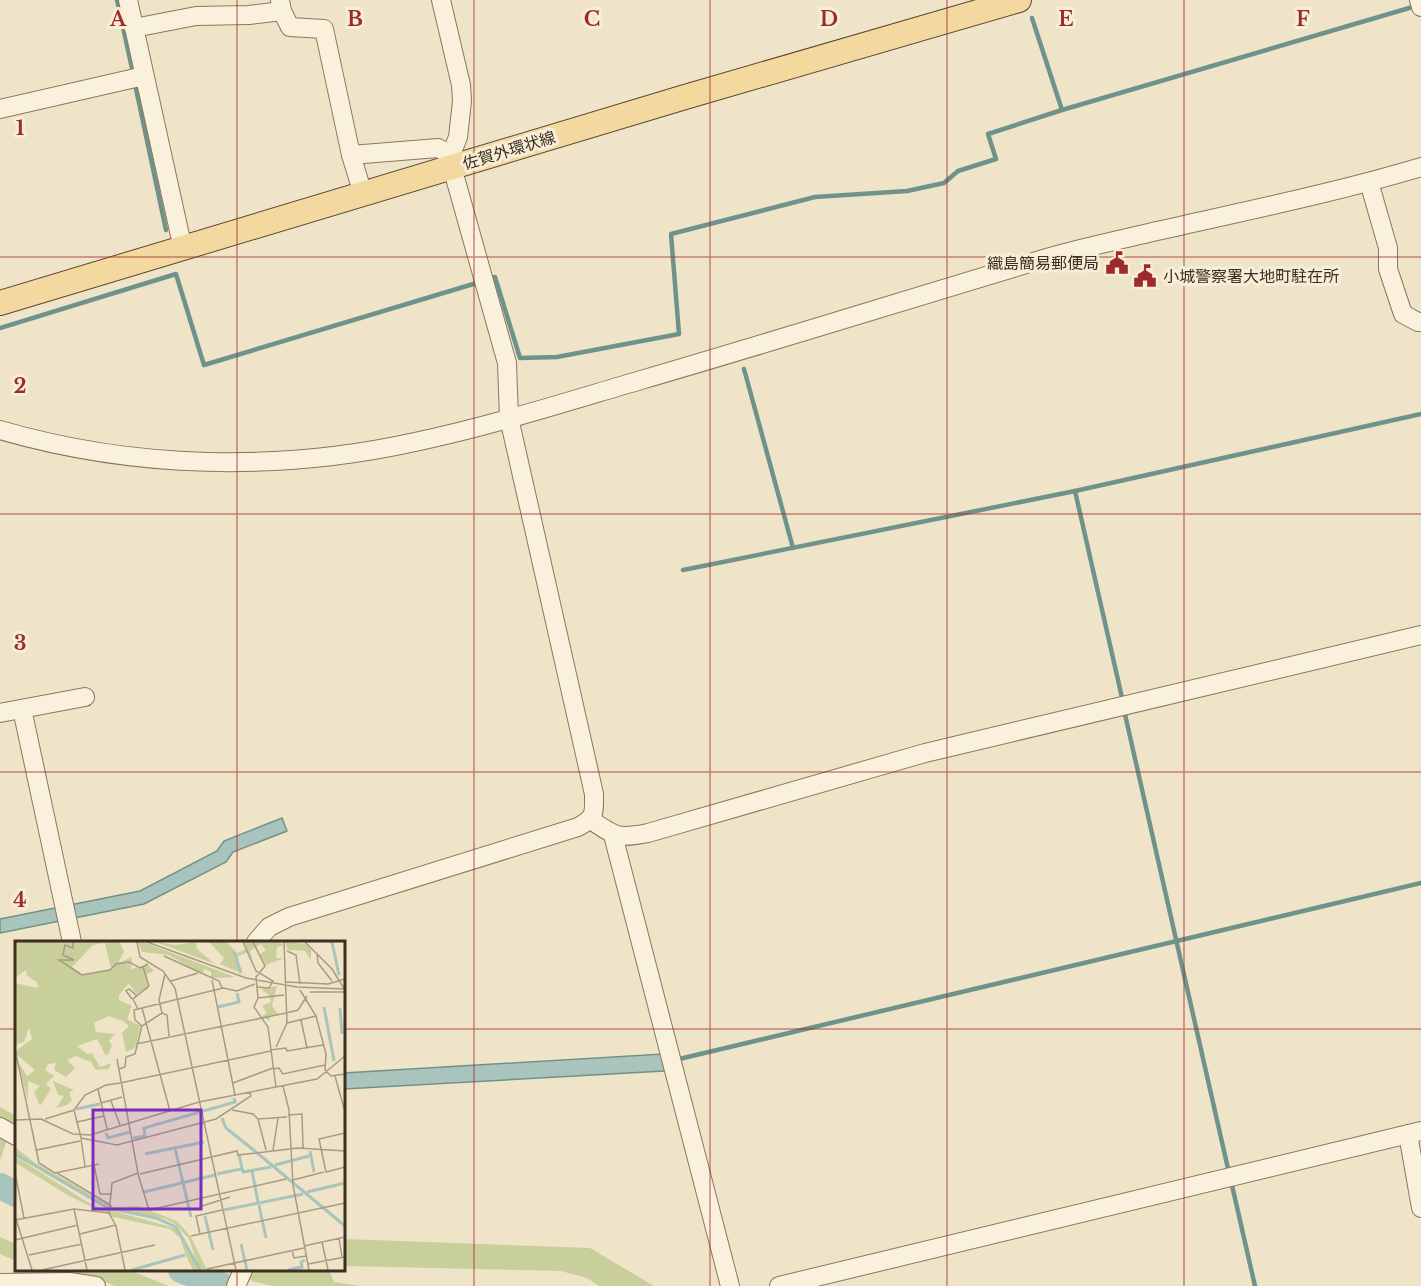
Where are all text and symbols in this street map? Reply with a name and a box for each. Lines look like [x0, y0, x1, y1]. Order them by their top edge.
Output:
text: A [109, 7, 127, 31]
text: B [347, 7, 363, 31]
text: C [584, 7, 600, 31]
text: D [820, 7, 838, 31]
text: E [1058, 7, 1074, 31]
text: F [1296, 7, 1310, 31]
text: 1 [16, 116, 25, 140]
street label: 佐賀外環状線 [460, 126, 558, 174]
public building icon: 織島簡易郵便局 [1104, 250, 1130, 276]
place label: 織島簡易郵便局 [987, 253, 1099, 273]
public building icon: 小城警察署大地町駐在所 [1132, 263, 1158, 289]
place label: 小城警察署大地町駐在所 [1163, 266, 1339, 286]
text: 2 [13, 374, 27, 398]
text: 3 [14, 631, 26, 655]
text: 4 [13, 888, 27, 912]
inset map [15, 941, 345, 1271]

